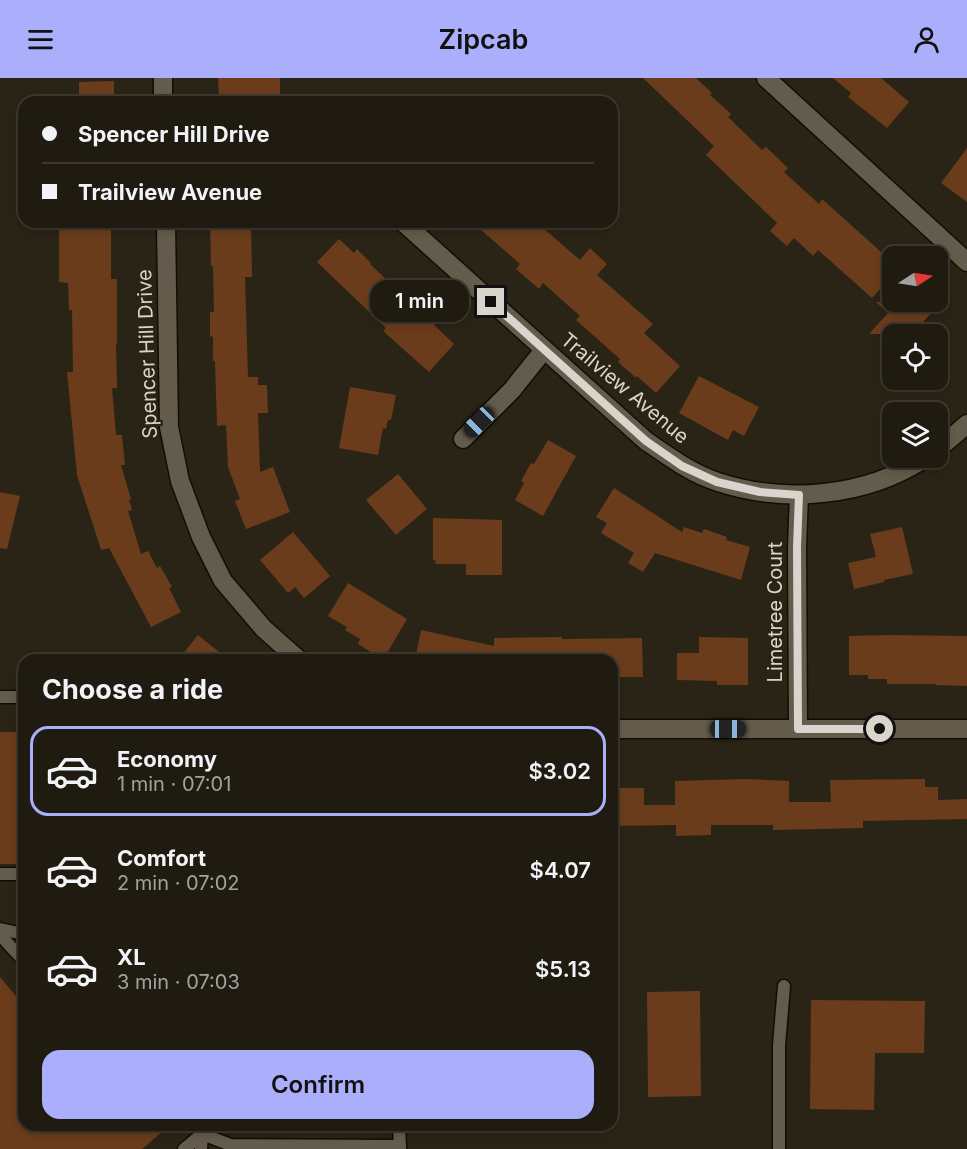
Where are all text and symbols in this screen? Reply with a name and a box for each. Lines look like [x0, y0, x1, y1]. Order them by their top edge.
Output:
icon: menu [24, 23, 57, 56]
text: Zipcab [439, 23, 528, 56]
icon: person [910, 23, 943, 56]
text: Spencer Hill Drive [78, 121, 270, 147]
text: Trailview Avenue [78, 179, 262, 205]
north arrow [882, 246, 948, 312]
map controls [882, 246, 948, 468]
street label: Spencer Hill Drive [132, 269, 162, 439]
callout: 1 min [371, 281, 470, 323]
route end [477, 288, 504, 315]
text: 1 min [395, 289, 444, 313]
button: locate [882, 324, 948, 390]
street label: Trailview Avenue [556, 327, 694, 449]
button: layers [882, 402, 948, 468]
car [460, 403, 498, 441]
street label: Limetree Court [763, 541, 787, 682]
text: Choose a ride [42, 673, 223, 706]
route start [866, 715, 893, 742]
car [710, 720, 746, 738]
icon: car [45, 744, 99, 798]
text: Economy [117, 746, 217, 772]
text: $3.02 [529, 758, 591, 784]
text: 1 min · 07:01 [117, 772, 231, 796]
icon: car [45, 843, 99, 897]
text: Comfort [117, 845, 206, 871]
text: $4.07 [530, 857, 591, 883]
text: 2 min · 07:02 [117, 871, 239, 895]
icon: car [45, 942, 99, 996]
text: XL [117, 944, 146, 970]
text: $5.13 [535, 956, 591, 982]
text: 3 min · 07:03 [117, 970, 240, 994]
button: Confirm [42, 1050, 594, 1119]

